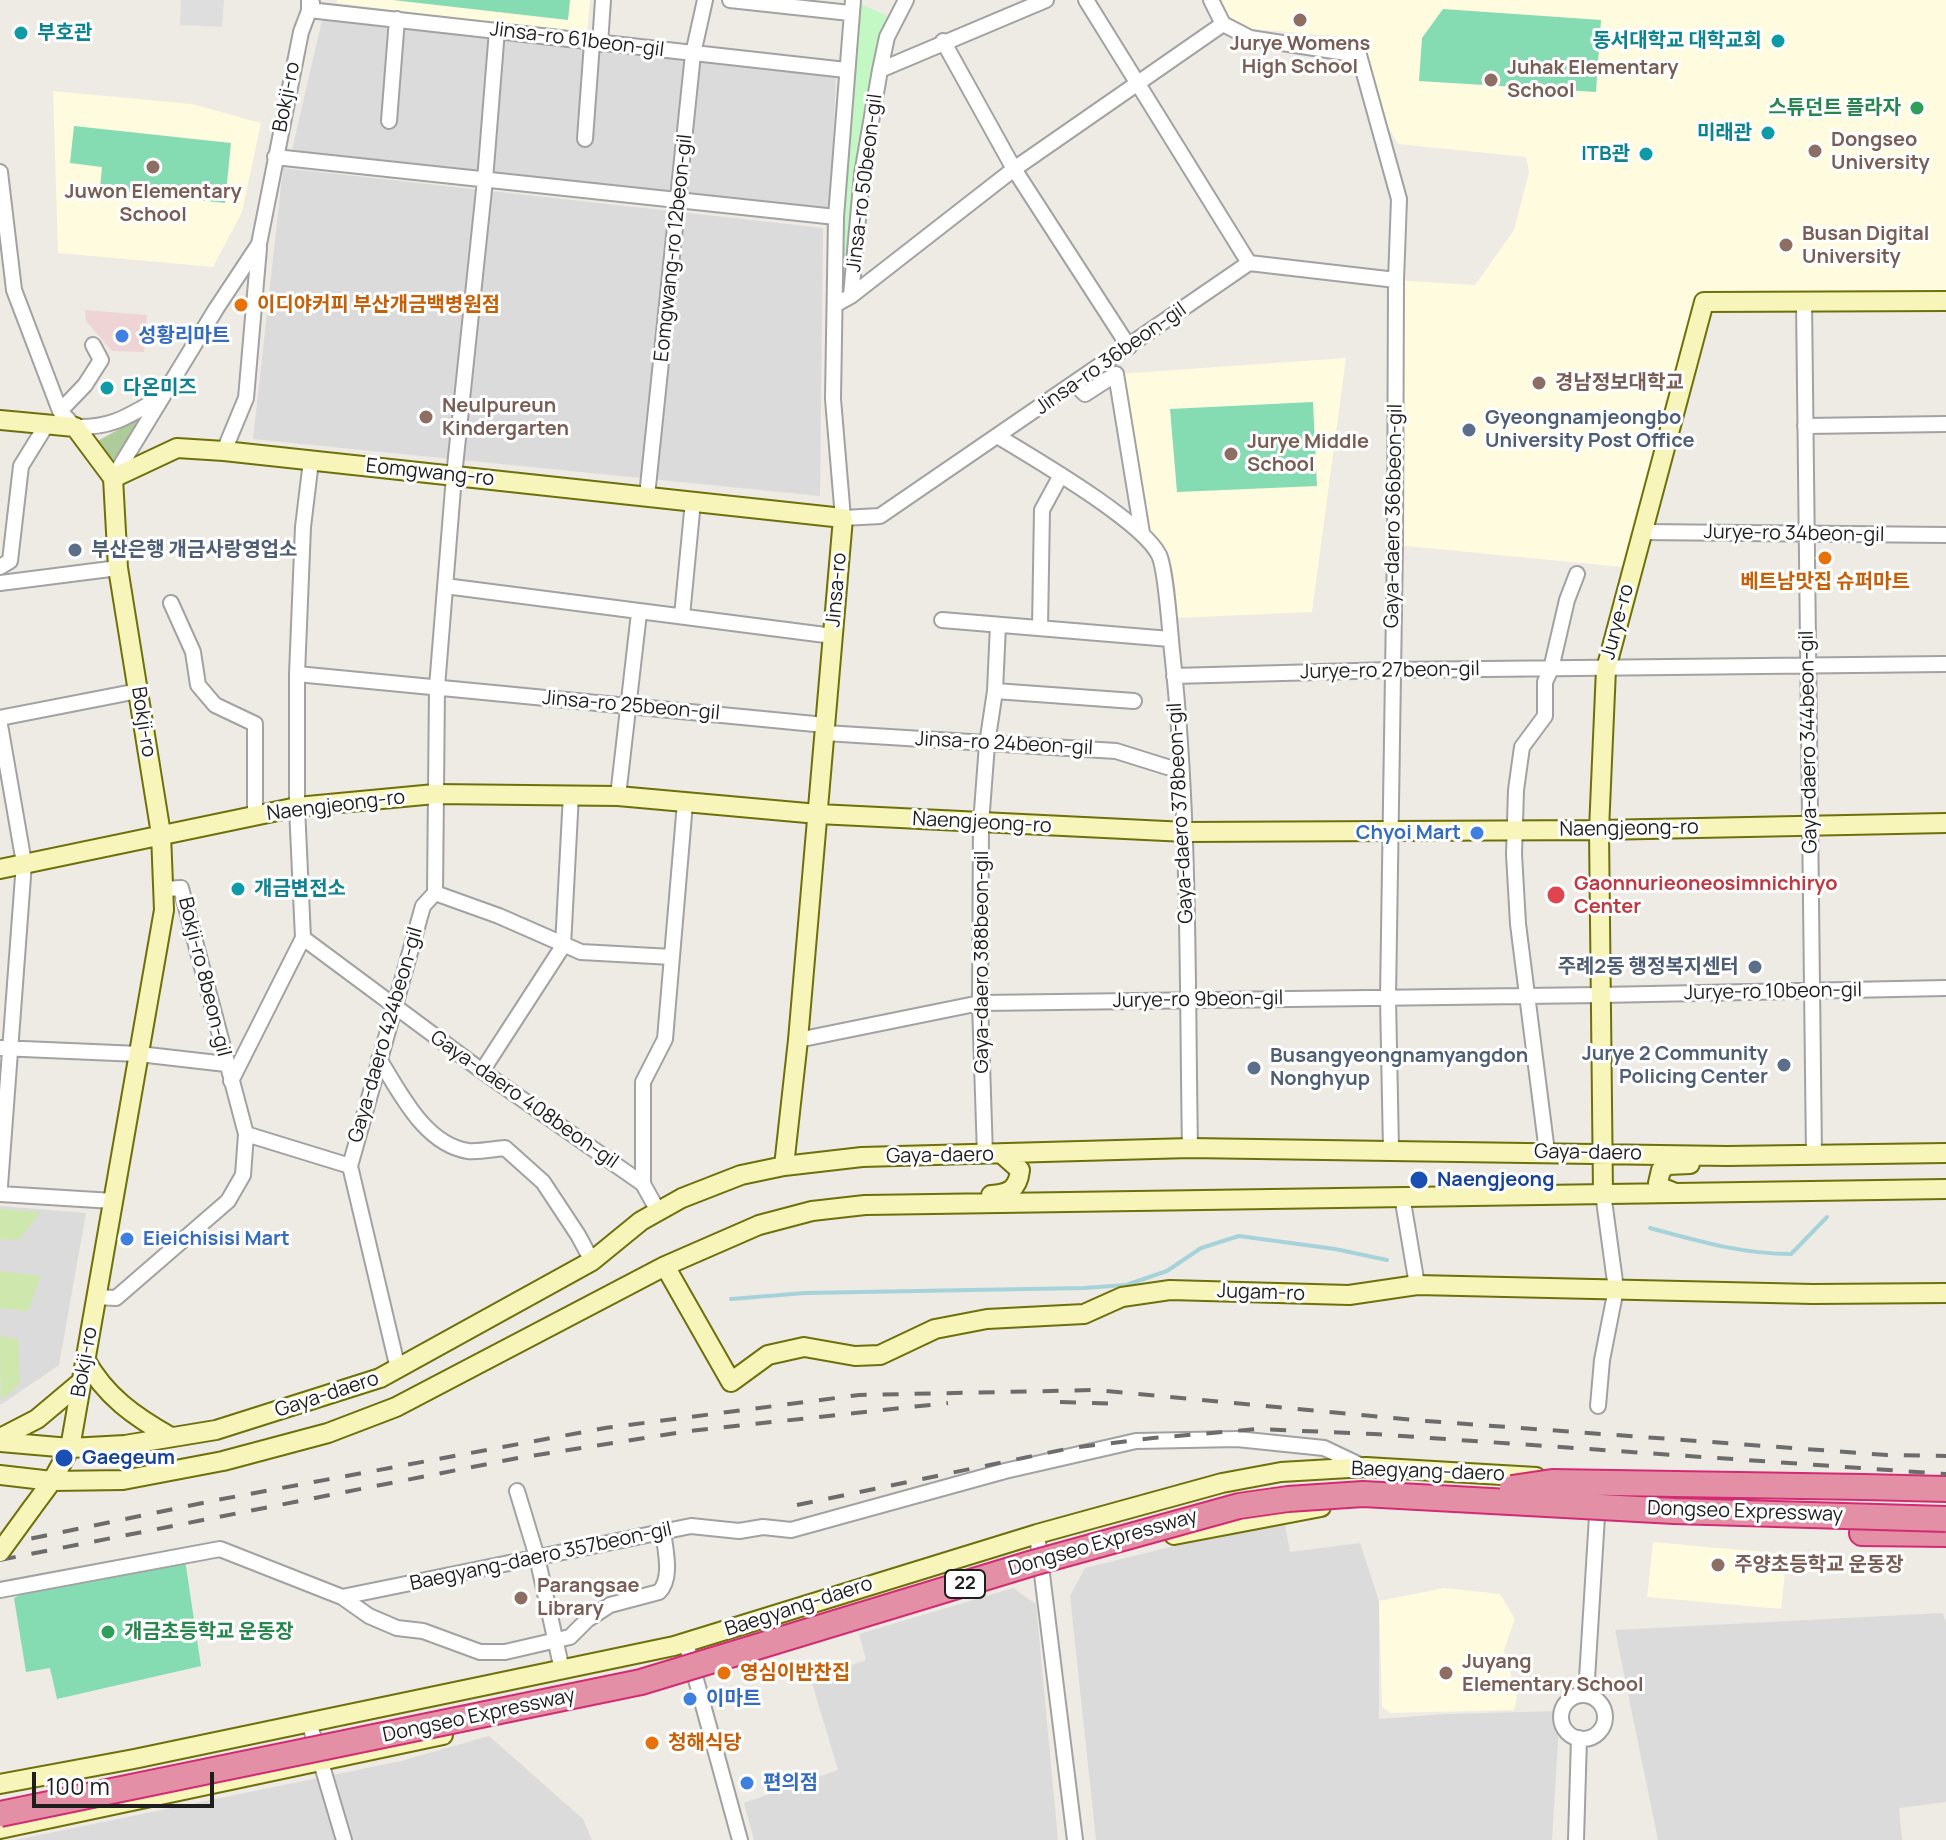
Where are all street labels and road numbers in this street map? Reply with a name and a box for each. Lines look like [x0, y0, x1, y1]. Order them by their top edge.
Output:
street label: Jinsa-ro 61beon-gil [488, 17, 666, 63]
street label: Bokji-ro [268, 60, 306, 134]
street label: Jinsa-ro 50beon-gil [842, 93, 888, 273]
street label: Eomgwang-ro 12beon-gil [650, 133, 698, 363]
street label: Jinsa-ro 36beon-gil [1031, 298, 1191, 420]
street label: Gaya-daero 366beon-gil [1380, 404, 1408, 628]
street label: Eomgwang-ro [365, 454, 495, 492]
street label: Jurye-ro 34beon-gil [1703, 520, 1885, 548]
street label: Jinsa-ro [822, 552, 852, 628]
street label: Jurye-ro [1596, 582, 1640, 662]
street label: Gaya-daero 344beon-gil [1795, 630, 1823, 854]
street label: Jurye-ro 27beon-gil [1300, 657, 1480, 685]
street label: Bokji-ro [126, 685, 160, 759]
street label: Jinsa-ro 25beon-gil [541, 686, 721, 726]
street label: Gaya-daero 378beon-gil [1163, 702, 1199, 924]
street label: Jinsa-ro 24beon-gil [914, 727, 1094, 761]
street label: Naengjeong-ro [265, 786, 407, 826]
street label: Naengjeong-ro [912, 807, 1052, 839]
street label: Naengjeong-ro [1559, 816, 1699, 842]
street label: Gaya-daero 388beon-gil [970, 851, 994, 1073]
street label: Bokji-ro 8beon-gil [173, 895, 235, 1059]
street label: Gaya-daero 424beon-gil [344, 924, 428, 1146]
street label: Jurye-ro 10beon-gil [1684, 978, 1862, 1006]
street label: Jurye-ro 9beon-gil [1113, 987, 1283, 1013]
street label: Gaya-daero 408beon-gil [425, 1026, 623, 1174]
street label: Gaya-daero [1534, 1140, 1642, 1166]
street label: Gaya-daero [886, 1143, 994, 1169]
street label: Jugam-ro [1216, 1279, 1306, 1307]
street label: Bokji-ro [67, 1325, 103, 1399]
street label: Gaya-daero [272, 1367, 382, 1423]
street label: Baegyang-daero [1351, 1457, 1505, 1487]
street label: Dongseo Expressway [1647, 1497, 1843, 1527]
street label: Dongseo Expressway [1006, 1504, 1200, 1582]
street label: Baegyang-daero 357beon-gil [408, 1517, 674, 1597]
road number: 22 [945, 1570, 985, 1598]
street label: Baegyang-daero [722, 1572, 876, 1642]
street label: Dongseo Expressway [381, 1684, 577, 1748]

